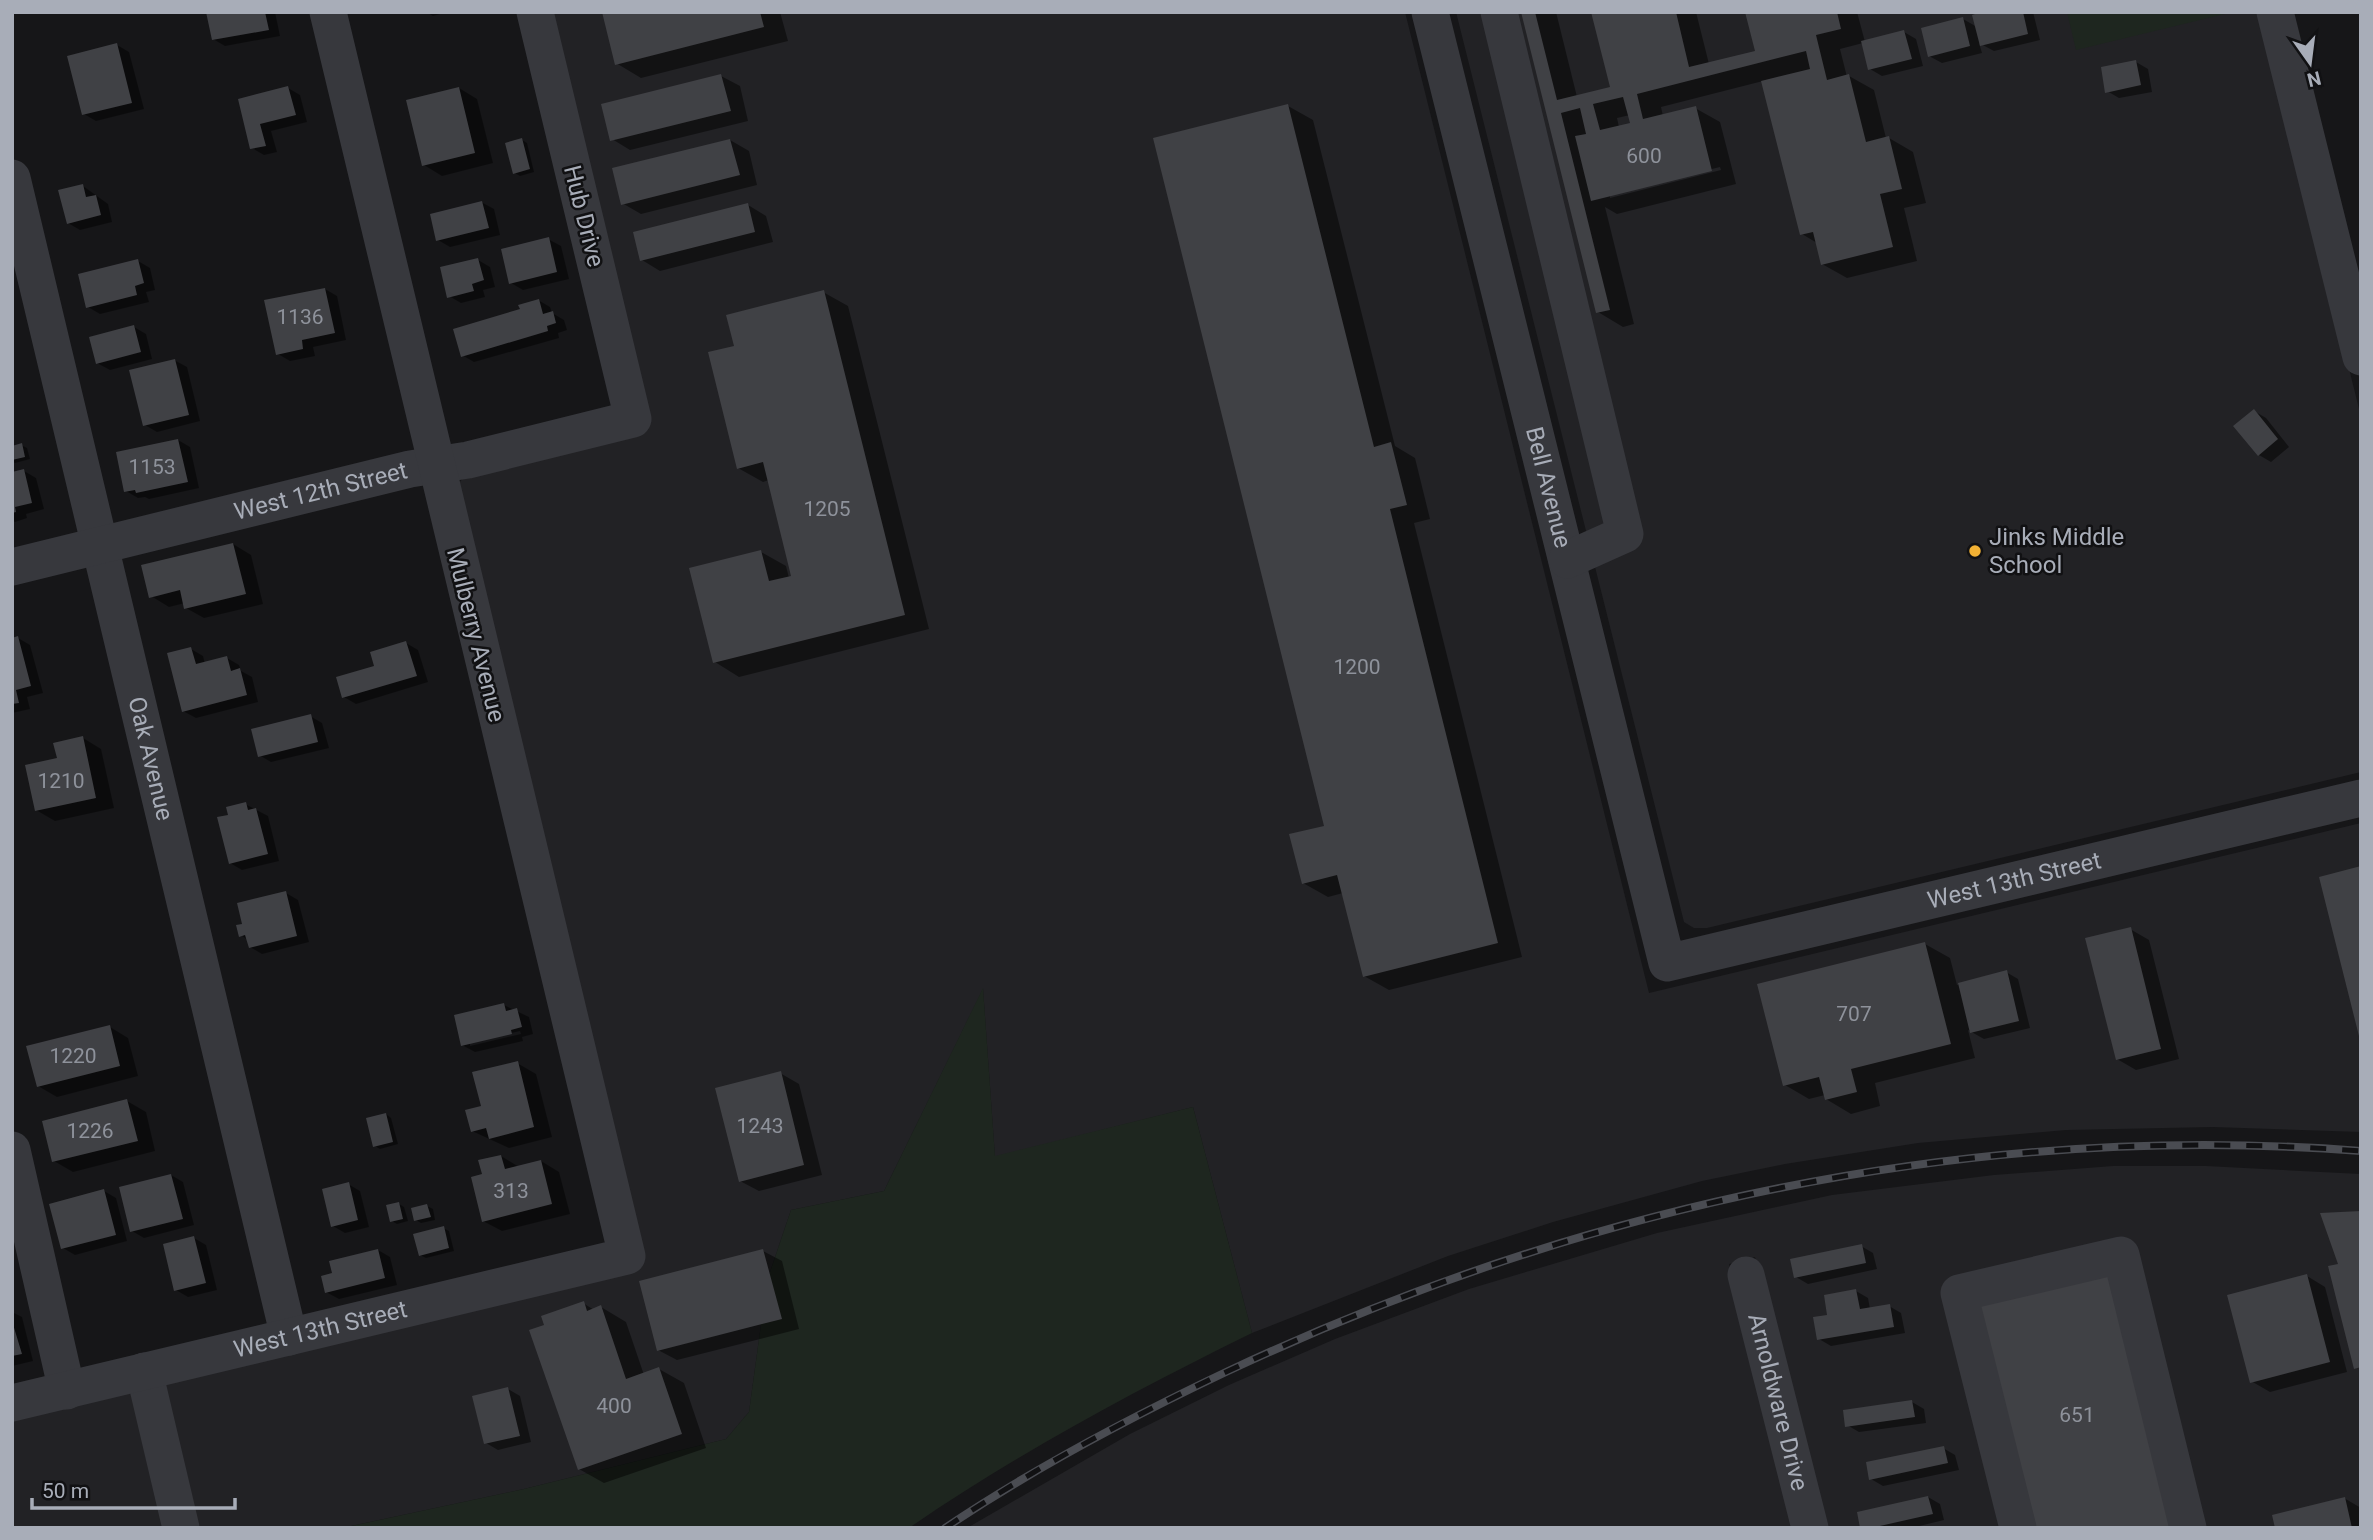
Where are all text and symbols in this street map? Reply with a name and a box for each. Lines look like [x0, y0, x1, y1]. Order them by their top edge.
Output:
north arrow [2275, 28, 2345, 98]
text: N [2305, 66, 2323, 92]
house number: 600 [1626, 144, 1662, 168]
street label: Hub Drive [558, 162, 610, 270]
house number: 1136 [276, 305, 324, 329]
street label: Bell Avenue [1520, 424, 1577, 551]
house number: 1153 [128, 455, 176, 479]
street label: West 12th Street [231, 456, 410, 526]
house number: 1205 [803, 497, 851, 521]
place label: Jinks Middle School [1989, 523, 2124, 579]
marker: Jinks Middle School [1967, 543, 1983, 559]
street label: Mulberry Avenue [441, 545, 511, 725]
house number: 1200 [1333, 655, 1381, 679]
street label: Oak Avenue [122, 694, 179, 823]
house number: 1210 [37, 769, 85, 793]
street label: West 13th Street [1925, 846, 2104, 915]
house number: 707 [1836, 1002, 1872, 1026]
house number: 1220 [49, 1044, 97, 1068]
house number: 1243 [736, 1114, 784, 1138]
house number: 1226 [66, 1119, 114, 1143]
house number: 313 [493, 1179, 529, 1203]
street label: West 13th Street [231, 1295, 410, 1364]
street label: Arnoldware Drive [1742, 1310, 1814, 1494]
house number: 400 [596, 1394, 632, 1418]
house number: 651 [2059, 1403, 2095, 1427]
scale bar [32, 1466, 234, 1510]
text: 50 m [42, 1479, 89, 1503]

